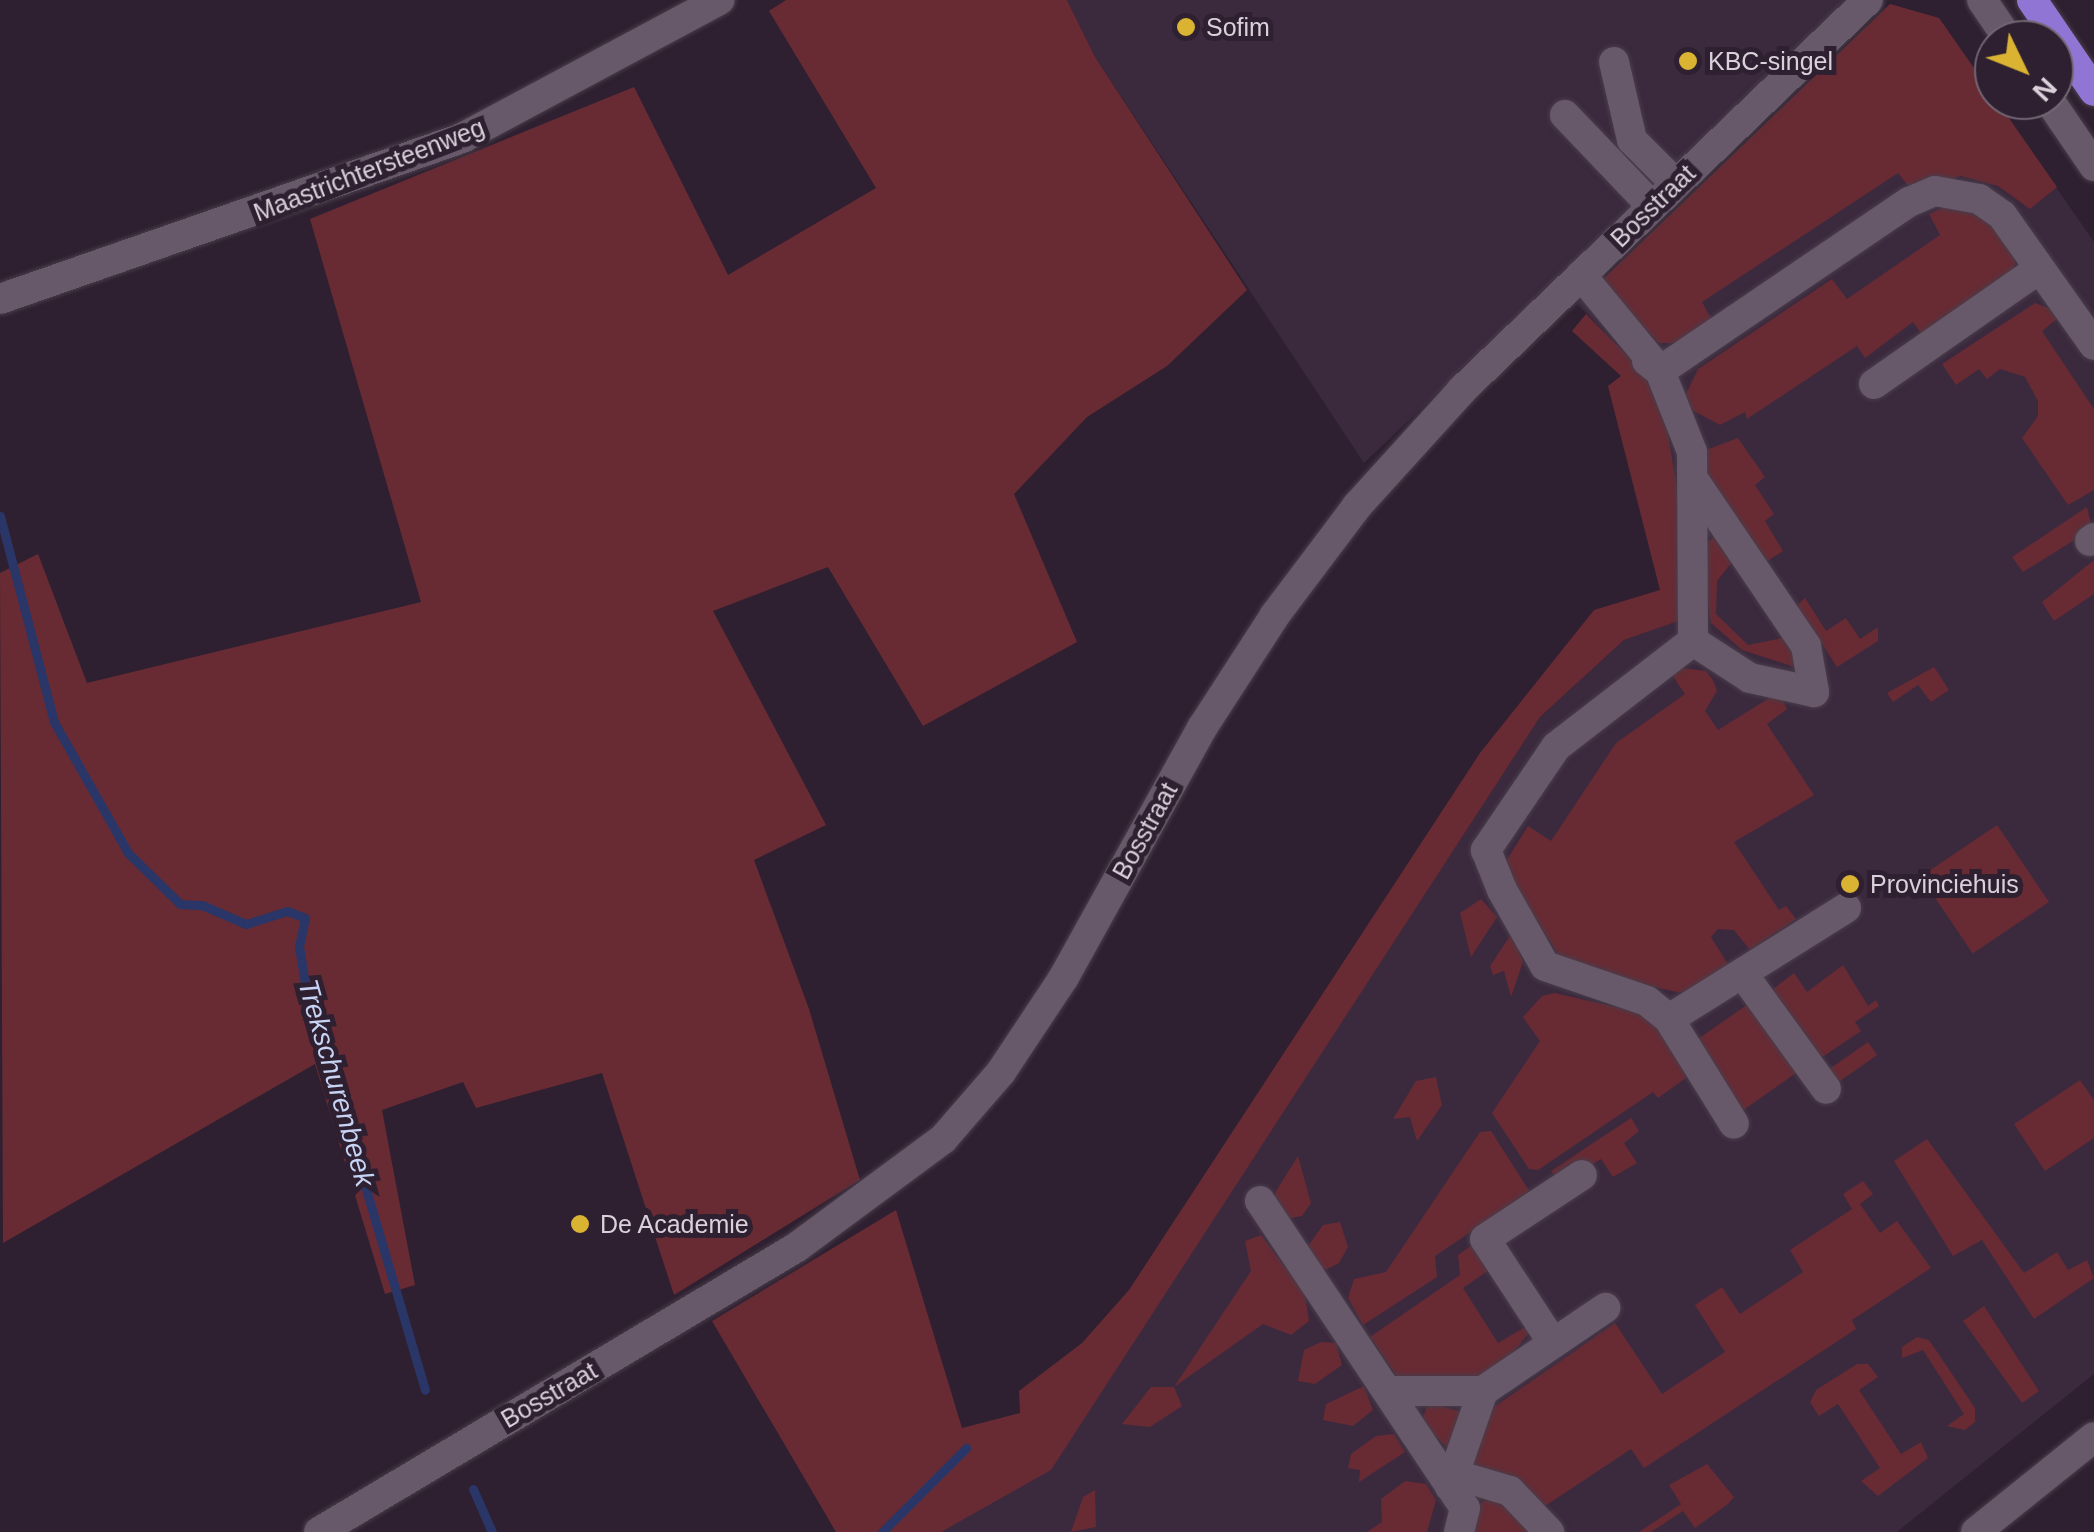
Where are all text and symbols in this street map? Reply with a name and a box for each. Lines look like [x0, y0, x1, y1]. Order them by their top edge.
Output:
place label: Sofim [1206, 12, 1270, 42]
marker: Sofim [1175, 16, 1197, 38]
north arrow [1974, 20, 2074, 120]
place label: KBC-singel [1708, 46, 1833, 76]
marker: KBC-singel [1677, 50, 1699, 72]
text: N [2027, 71, 2063, 107]
street label: Maastrichtersteenweg [249, 112, 489, 228]
street label: Bosstraat [1605, 159, 1701, 253]
street label: Bosstraat [1106, 778, 1184, 884]
place label: Provinciehuis [1870, 869, 2019, 899]
marker: Provinciehuis [1839, 873, 1861, 895]
water label: Trekschurenbeek [290, 975, 382, 1191]
place label: De Academie [600, 1209, 750, 1239]
marker: De Academie [569, 1213, 591, 1235]
street label: Bosstraat [496, 1356, 602, 1434]

